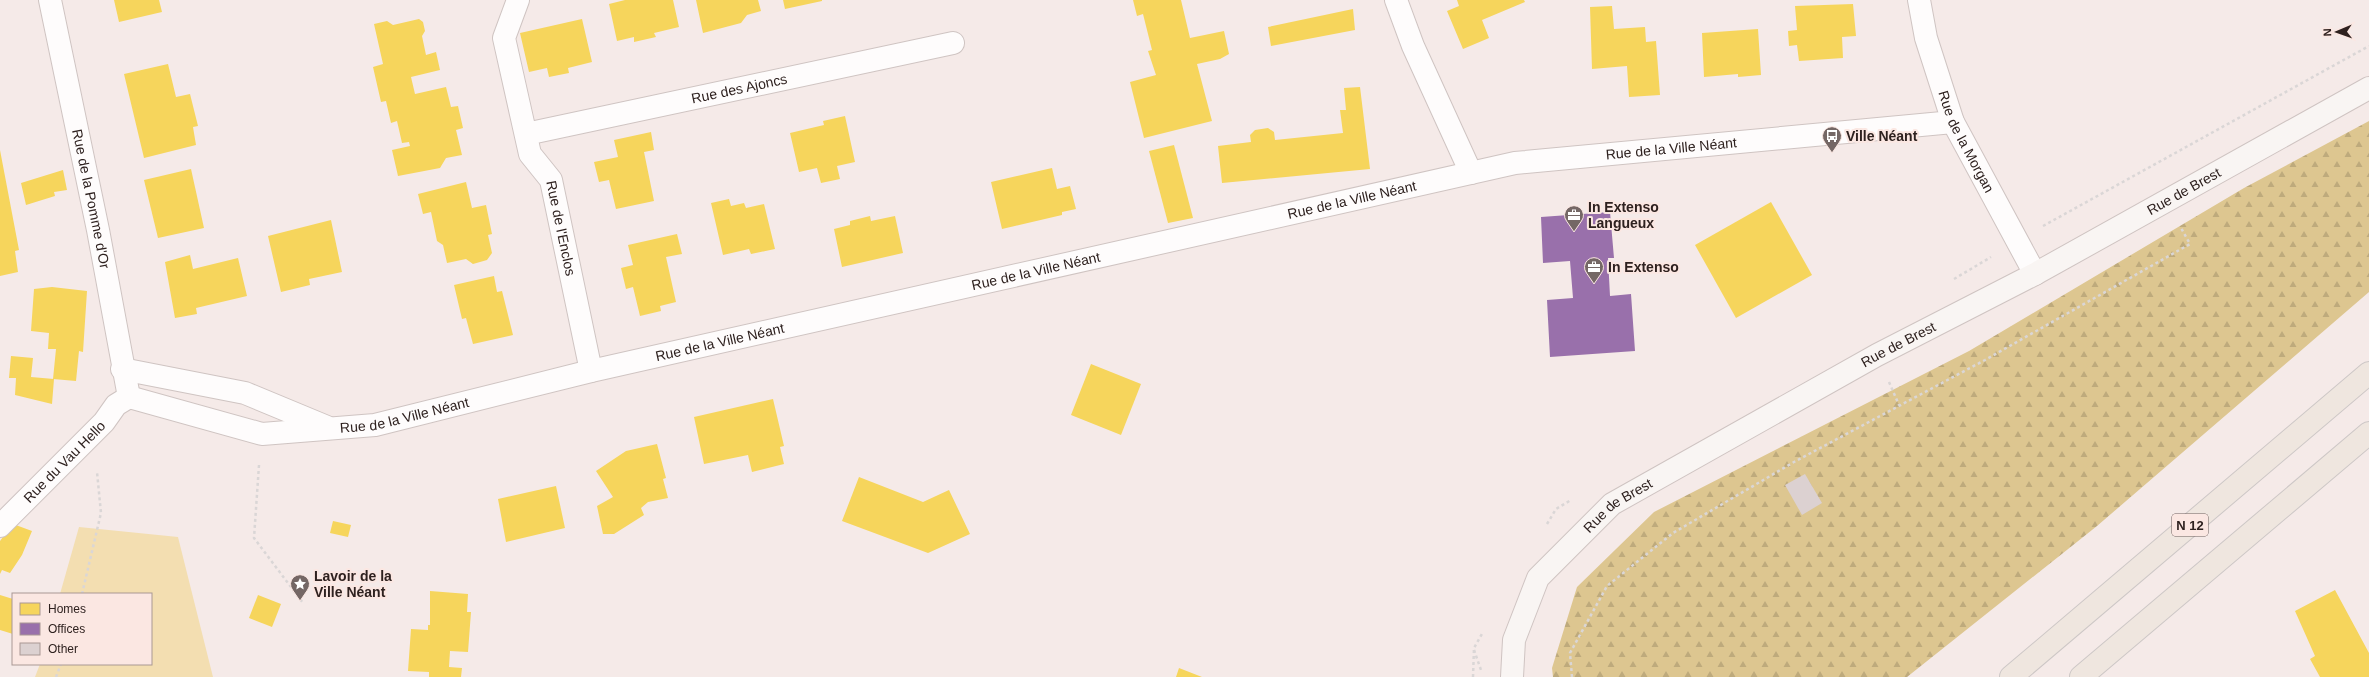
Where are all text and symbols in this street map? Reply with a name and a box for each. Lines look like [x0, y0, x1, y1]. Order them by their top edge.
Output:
north arrow [2317, 12, 2357, 52]
text: N [2321, 28, 2333, 37]
street label: Rue des Ajoncs [690, 71, 789, 107]
street label: Rue de la Morgan [1935, 89, 1997, 195]
bus stop icon: Ville Néant [1821, 125, 1843, 153]
street label: Rue de la Pomme d'Or [69, 128, 113, 270]
place label: Ville Néant [1846, 128, 1918, 144]
street label: Rue de la Ville Néant [1605, 134, 1737, 162]
street label: Rue de Brest [2144, 164, 2223, 218]
street label: Rue de la Ville Néant [1286, 177, 1418, 222]
street label: Rue de l'Enclos [543, 179, 579, 277]
place label: In Extenso Langueux [1588, 199, 1659, 231]
office icon: In Extenso Langueux [1563, 204, 1585, 232]
street label: Rue de la Ville Néant [970, 249, 1102, 293]
office icon: In Extenso [1583, 256, 1605, 284]
place label: In Extenso [1608, 259, 1679, 275]
street label: Rue de Brest [1858, 318, 1938, 370]
street label: Rue de la Ville Néant [654, 320, 786, 364]
street label: Rue de la Ville Néant [339, 394, 470, 436]
street label: Rue du Vau Hello [20, 417, 109, 506]
street label: Rue de Brest [1580, 475, 1655, 536]
road number: N 12 [2172, 514, 2208, 536]
place label: Lavoir de la Ville Néant [314, 568, 392, 600]
place icon: Lavoir de la Ville Néant [289, 573, 311, 601]
legend [12, 593, 152, 665]
text: Homes [48, 602, 86, 616]
text: Offices [48, 622, 85, 636]
text: Other [48, 642, 78, 656]

